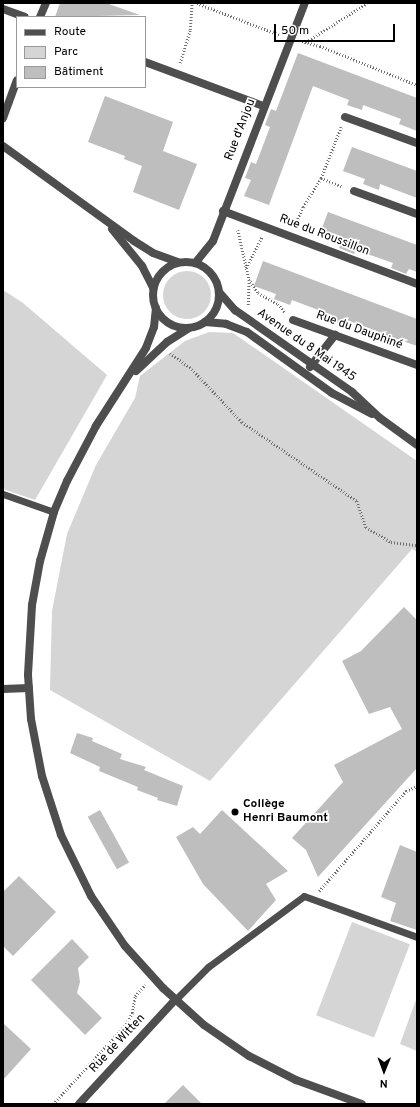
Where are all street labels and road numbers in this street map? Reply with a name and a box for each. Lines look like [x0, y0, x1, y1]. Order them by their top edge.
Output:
street label: Rue d'Anjou [223, 97, 259, 163]
street label: Rue du Roussillon [277, 212, 371, 260]
street label: Avenue du 8 Mai 1945 [254, 306, 358, 386]
street label: Rue du Dauphiné [314, 309, 404, 353]
street label: Rue de Witten [87, 1012, 149, 1076]

